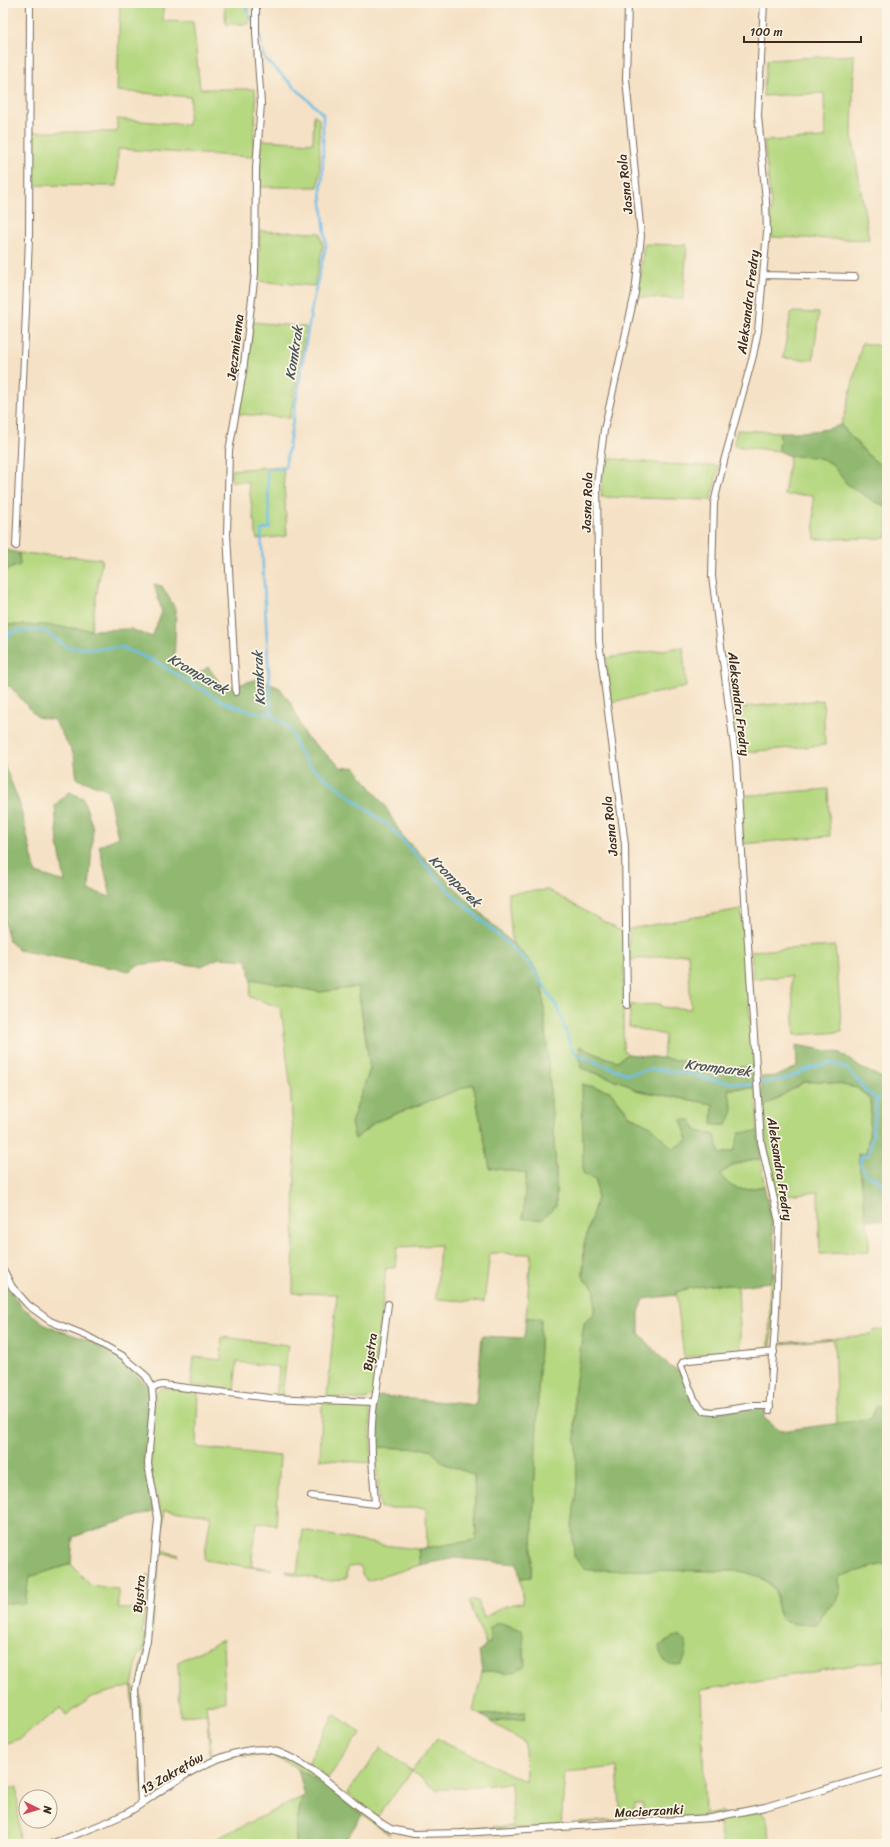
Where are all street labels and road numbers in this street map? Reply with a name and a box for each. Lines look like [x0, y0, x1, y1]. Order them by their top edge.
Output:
street label: Jasna Rola [610, 152, 640, 216]
street label: Aleksandra Fredry [730, 248, 766, 356]
street label: Jęczmienna [219, 312, 251, 382]
street label: Jasna Rola [574, 471, 600, 533]
street label: Aleksandra Fredry [721, 650, 757, 758]
street label: Jasna Rola [595, 794, 625, 858]
street label: Aleksandra Fredry [760, 1114, 800, 1223]
street label: Bystra [356, 1331, 384, 1372]
street label: Bystra [126, 1574, 152, 1614]
street label: 13 Zakrętów [136, 1745, 209, 1800]
street label: Macierzanki [614, 1798, 684, 1824]

